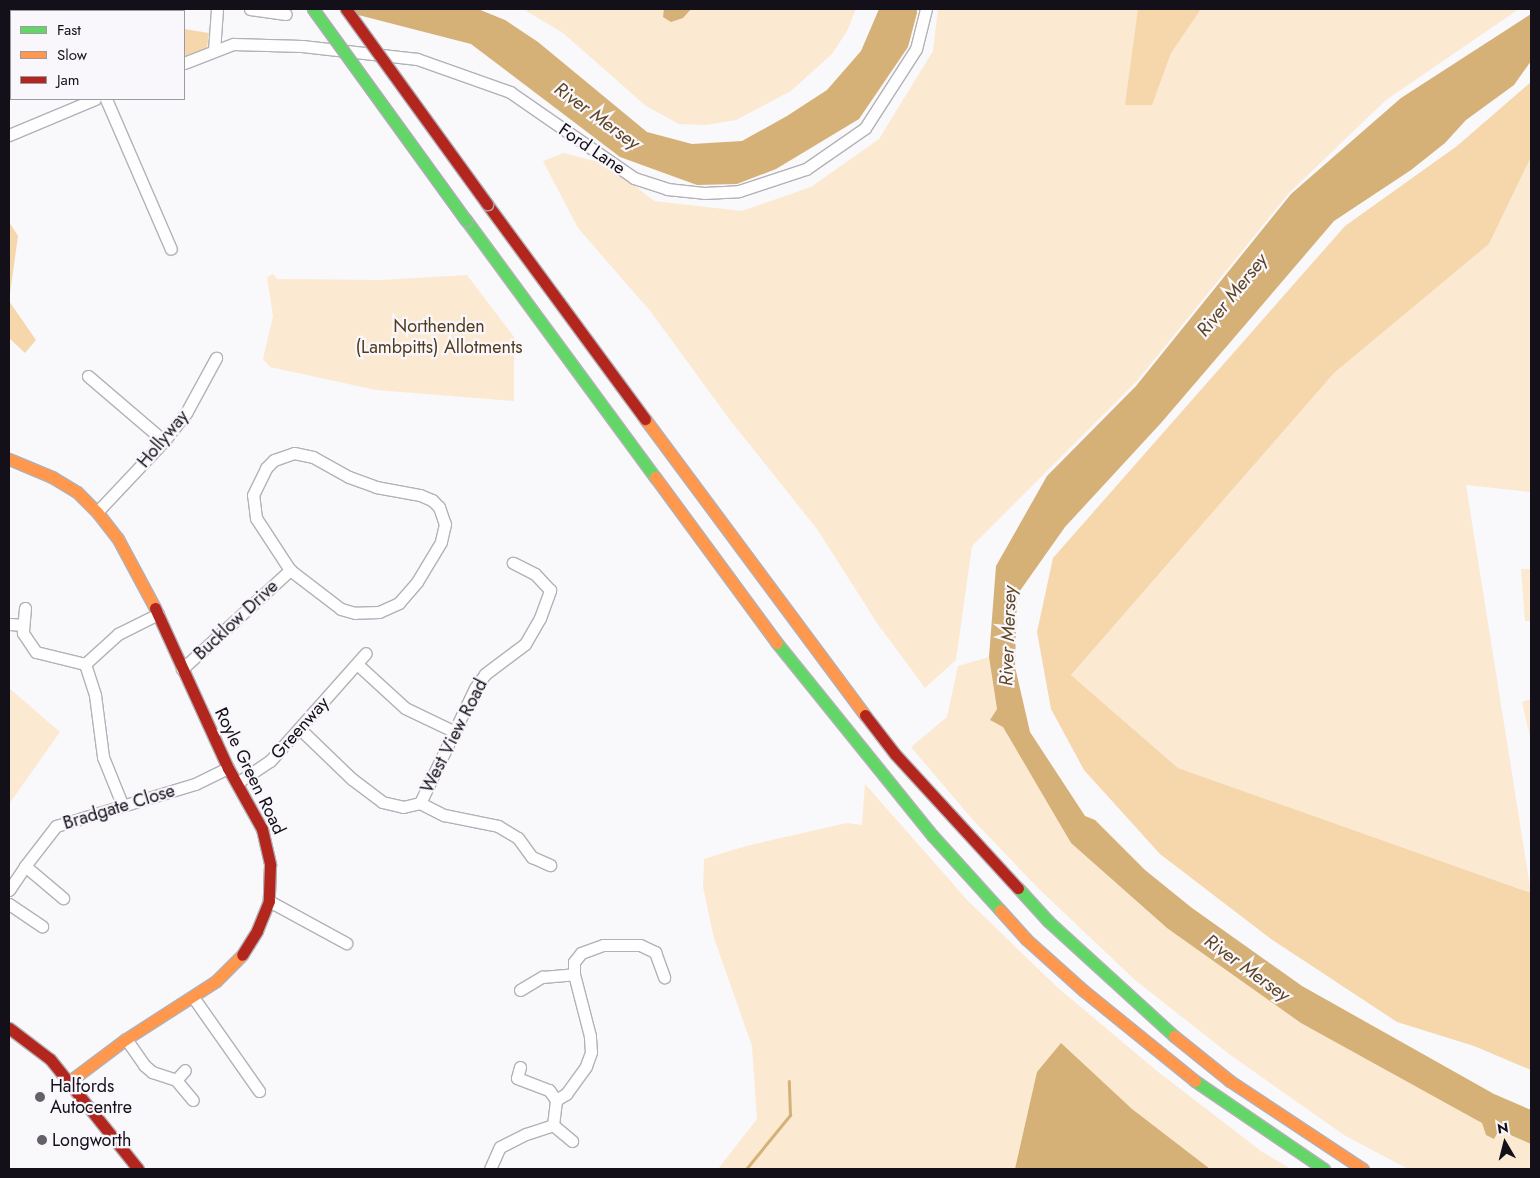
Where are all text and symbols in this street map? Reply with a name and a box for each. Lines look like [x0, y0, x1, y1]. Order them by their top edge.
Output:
legend [10, 10, 185, 100]
text: Fast [57, 19, 81, 41]
text: Slow [57, 44, 87, 66]
text: Jam [57, 69, 80, 91]
water label: River Mersey [550, 77, 644, 155]
street label: Ford Lane [555, 119, 629, 179]
water label: River Mersey [1192, 249, 1272, 341]
park label: Northenden (Lambpitts) Allotments [355, 316, 523, 358]
street label: Hollyway [133, 406, 193, 472]
street label: Bucklow Drive [189, 575, 283, 665]
water label: River Mersey [995, 586, 1021, 686]
street label: West View Road [416, 676, 492, 796]
street label: Greenway [266, 692, 334, 764]
street label: Royle Green Road [210, 704, 290, 838]
street label: Bradgate Close [60, 780, 178, 834]
water label: River Mersey [1200, 929, 1294, 1007]
place label: Halfords Autocentre [50, 1076, 132, 1118]
marker: Halfords Autocentre [34, 1091, 46, 1103]
text: N [1496, 1117, 1510, 1139]
north arrow [1480, 1118, 1530, 1168]
place label: Longworth [52, 1129, 131, 1151]
marker: Longworth [36, 1134, 48, 1146]

